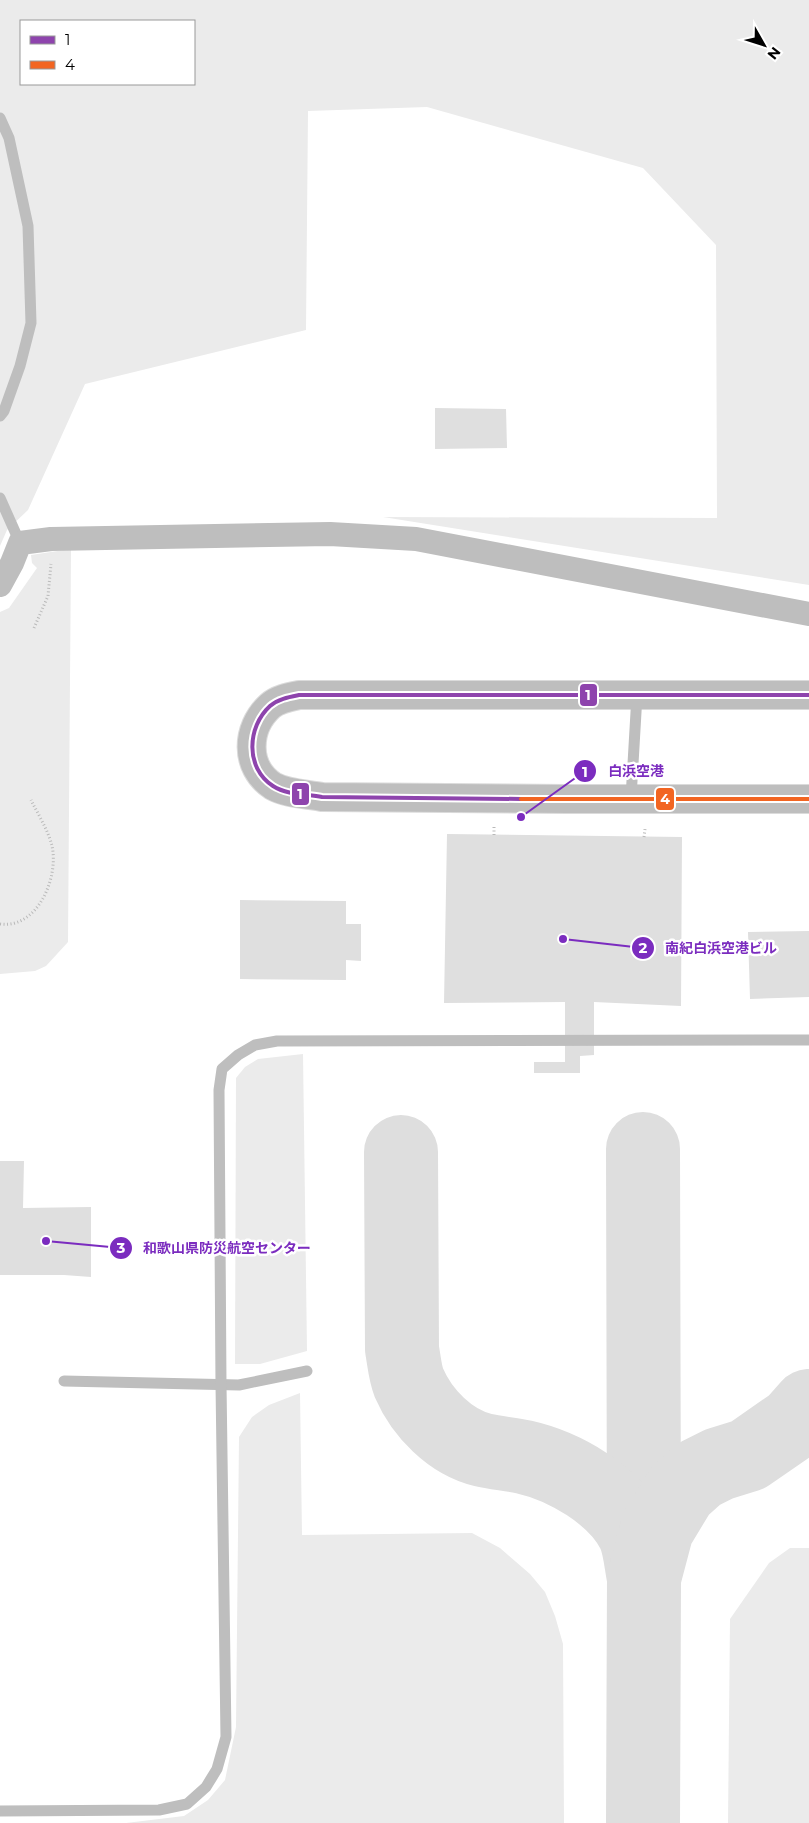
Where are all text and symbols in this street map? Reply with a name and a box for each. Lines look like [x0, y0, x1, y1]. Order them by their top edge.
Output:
legend [20, 20, 195, 85]
north arrow [739, 20, 789, 70]
text: 1 [65, 30, 70, 49]
text: N [764, 43, 785, 63]
text: 4 [65, 55, 75, 74]
line badge: 1 [579, 683, 598, 707]
text: 1 [585, 686, 591, 704]
callout: 白浜空港 [573, 757, 674, 786]
text: 1 [582, 762, 588, 781]
text: 白浜空港 [608, 762, 664, 780]
line badge: 1 [291, 782, 310, 806]
text: 1 [297, 785, 303, 803]
line badge: 4 [655, 787, 675, 811]
text: 4 [660, 790, 670, 808]
callout: 南紀白浜空港ビル [630, 934, 787, 963]
text: 2 [639, 938, 648, 957]
text: 南紀白浜空港ビル [665, 939, 777, 957]
callout: 和歌山県防災航空センター [108, 1233, 321, 1262]
text: 3 [116, 1238, 126, 1257]
text: 和歌山県防災航空センター [143, 1239, 311, 1257]

